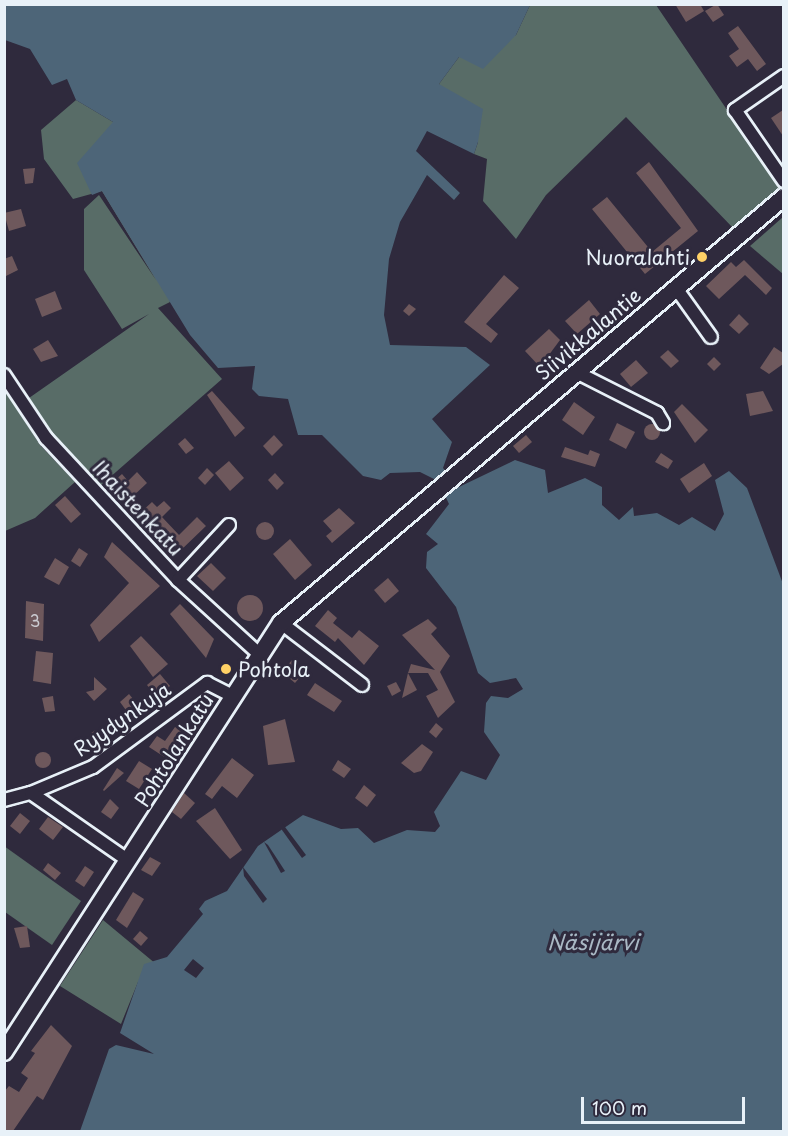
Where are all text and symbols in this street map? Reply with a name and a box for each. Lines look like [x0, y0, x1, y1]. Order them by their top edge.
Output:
place label: Nuoralahti [585, 245, 690, 269]
marker: Nuoralahti [695, 250, 709, 264]
street label: Siivikkalantie [530, 283, 646, 385]
street label: Ihaistenkatu [88, 455, 188, 561]
house number: 3 [30, 610, 40, 630]
place label: Pohtola [238, 657, 310, 681]
marker: Pohtola [219, 662, 233, 676]
street label: Ryydynkuja [69, 677, 175, 761]
street label: Pohtolankatu [130, 689, 218, 811]
water label: Näsijärvi [547, 928, 639, 954]
scale bar [584, 1085, 748, 1123]
text: 100 m [592, 1094, 647, 1121]

